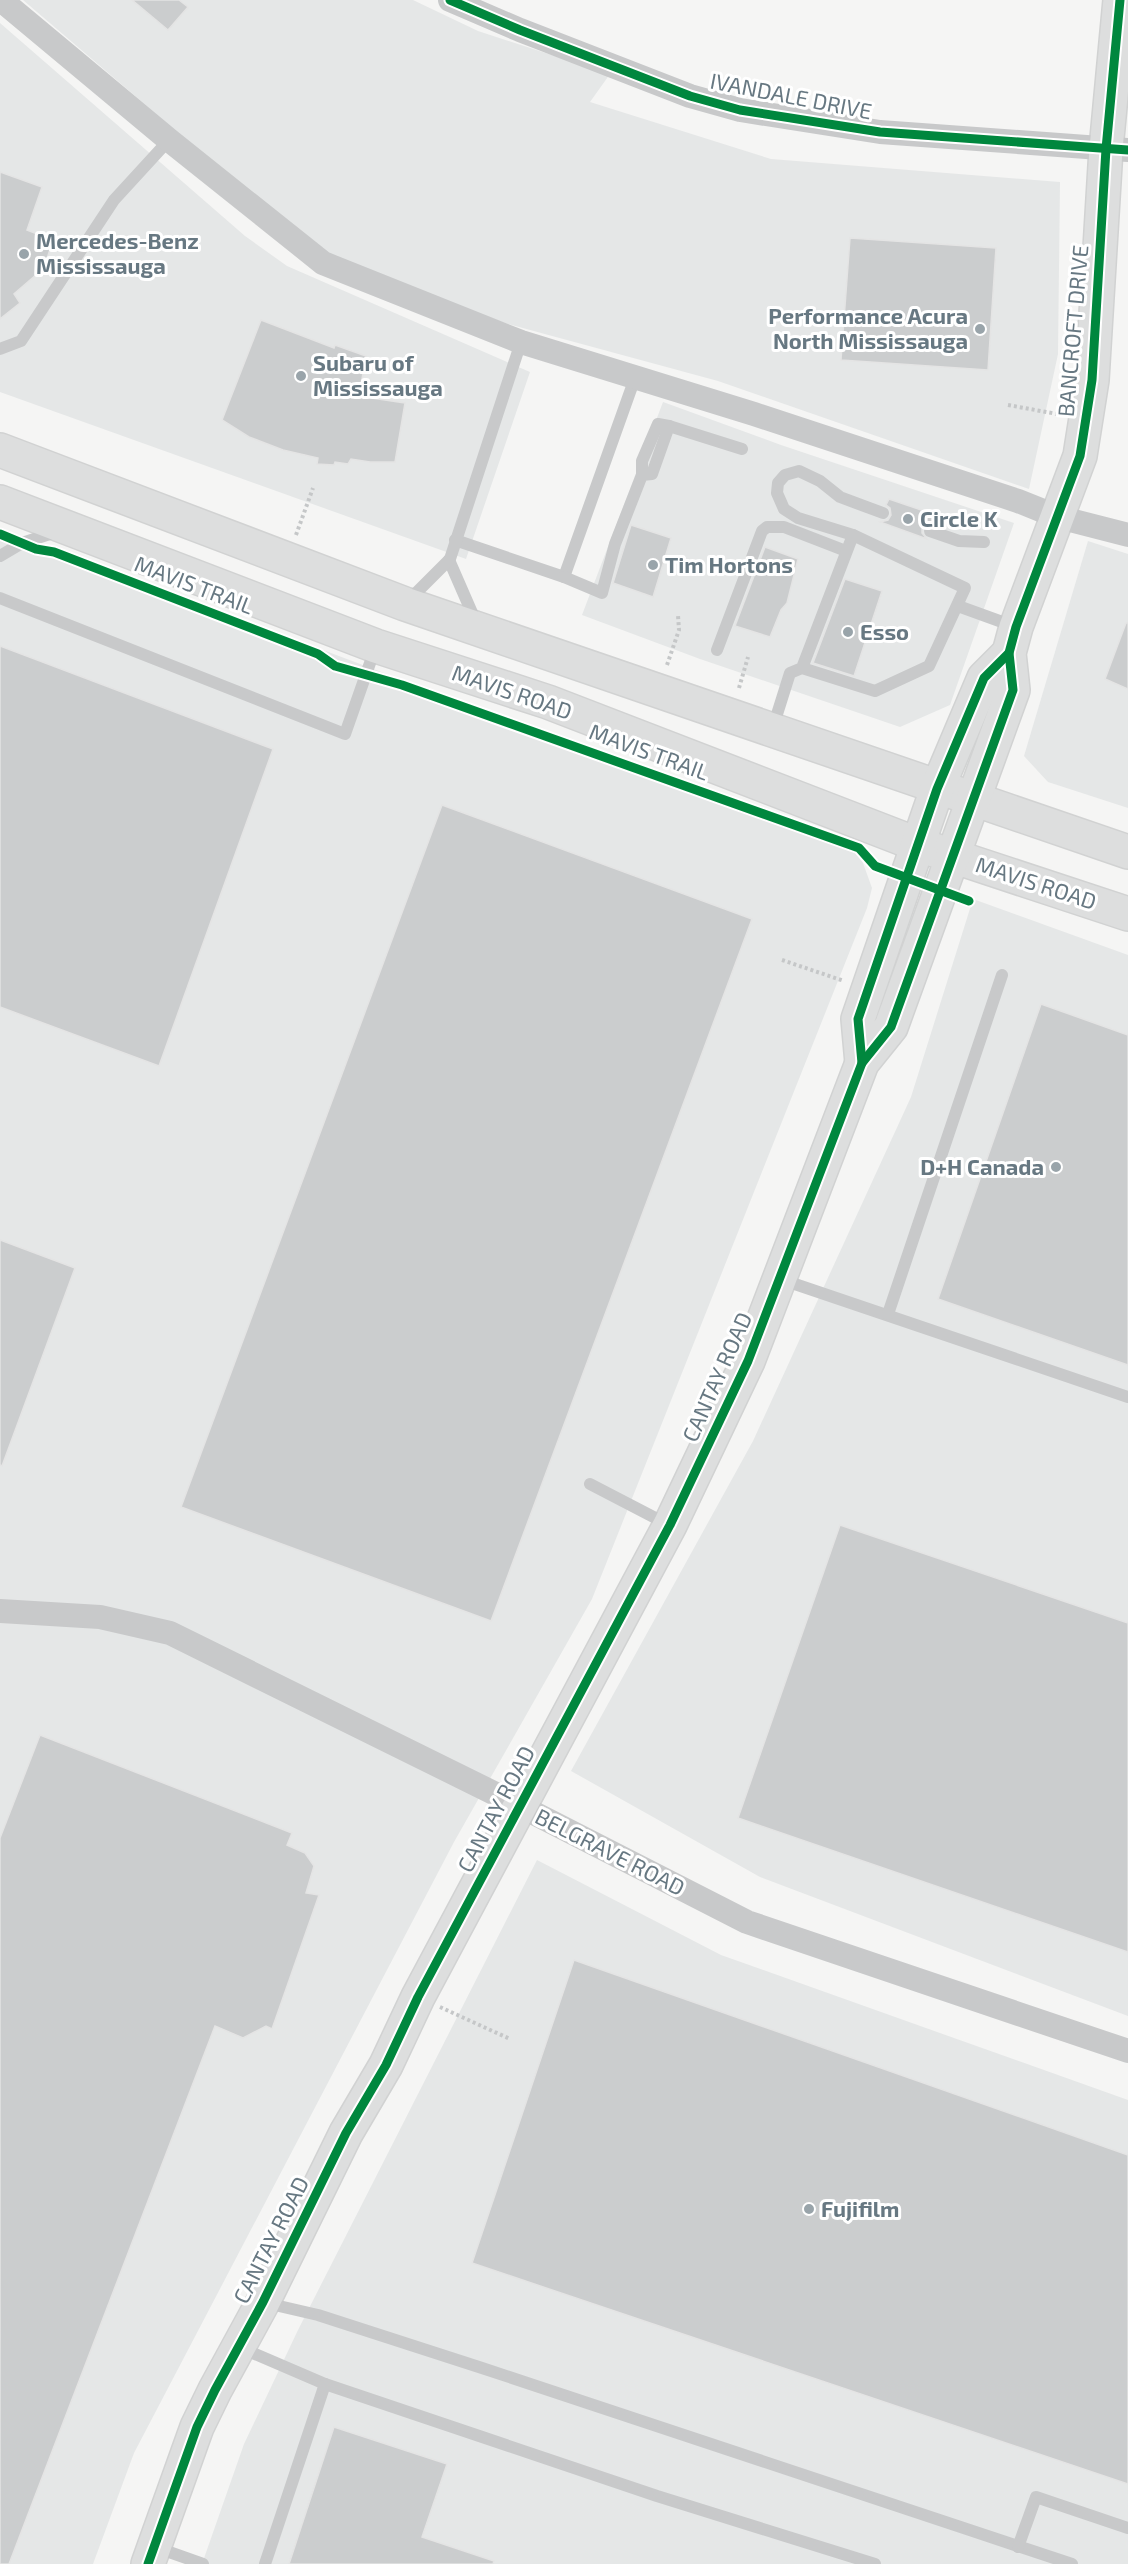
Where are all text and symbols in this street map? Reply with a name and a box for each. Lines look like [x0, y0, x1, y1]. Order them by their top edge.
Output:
street label: IVANDALE DRIVE [708, 67, 874, 123]
place label: Mercedes-Benz Mississauga [36, 227, 199, 278]
street label: BANCROFT DRIVE [1052, 244, 1092, 418]
marker: Mercedes-Benz Mississauga [17, 247, 31, 261]
place label: Performance Acura North Mississauga [768, 302, 968, 353]
marker: Performance Acura North Mississauga [973, 322, 987, 336]
place label: Subaru of Mississauga [313, 349, 443, 400]
marker: Subaru of Mississauga [294, 369, 308, 383]
place label: Circle K [920, 505, 998, 531]
marker: Circle K [901, 512, 915, 526]
street label: MAVIS TRAIL [131, 549, 257, 619]
place label: Tim Hortons [665, 551, 793, 577]
marker: Tim Hortons [646, 558, 660, 572]
place label: Esso [860, 618, 909, 644]
marker: Esso [841, 625, 855, 639]
street label: MAVIS ROAD [449, 658, 576, 724]
street label: MAVIS TRAIL [586, 717, 713, 785]
street label: MAVIS ROAD [973, 850, 1100, 914]
place label: D+H Canada [920, 1153, 1044, 1179]
marker: D+H Canada [1049, 1160, 1063, 1174]
street label: CANTAY ROAD [676, 1308, 756, 1445]
street label: CANTAY ROAD [451, 1741, 539, 1876]
street label: BELGRAVE ROAD [531, 1802, 690, 1900]
street label: CANTAY ROAD [227, 2172, 313, 2307]
place label: Fujifilm [821, 2195, 899, 2221]
marker: Fujifilm [802, 2202, 816, 2216]

